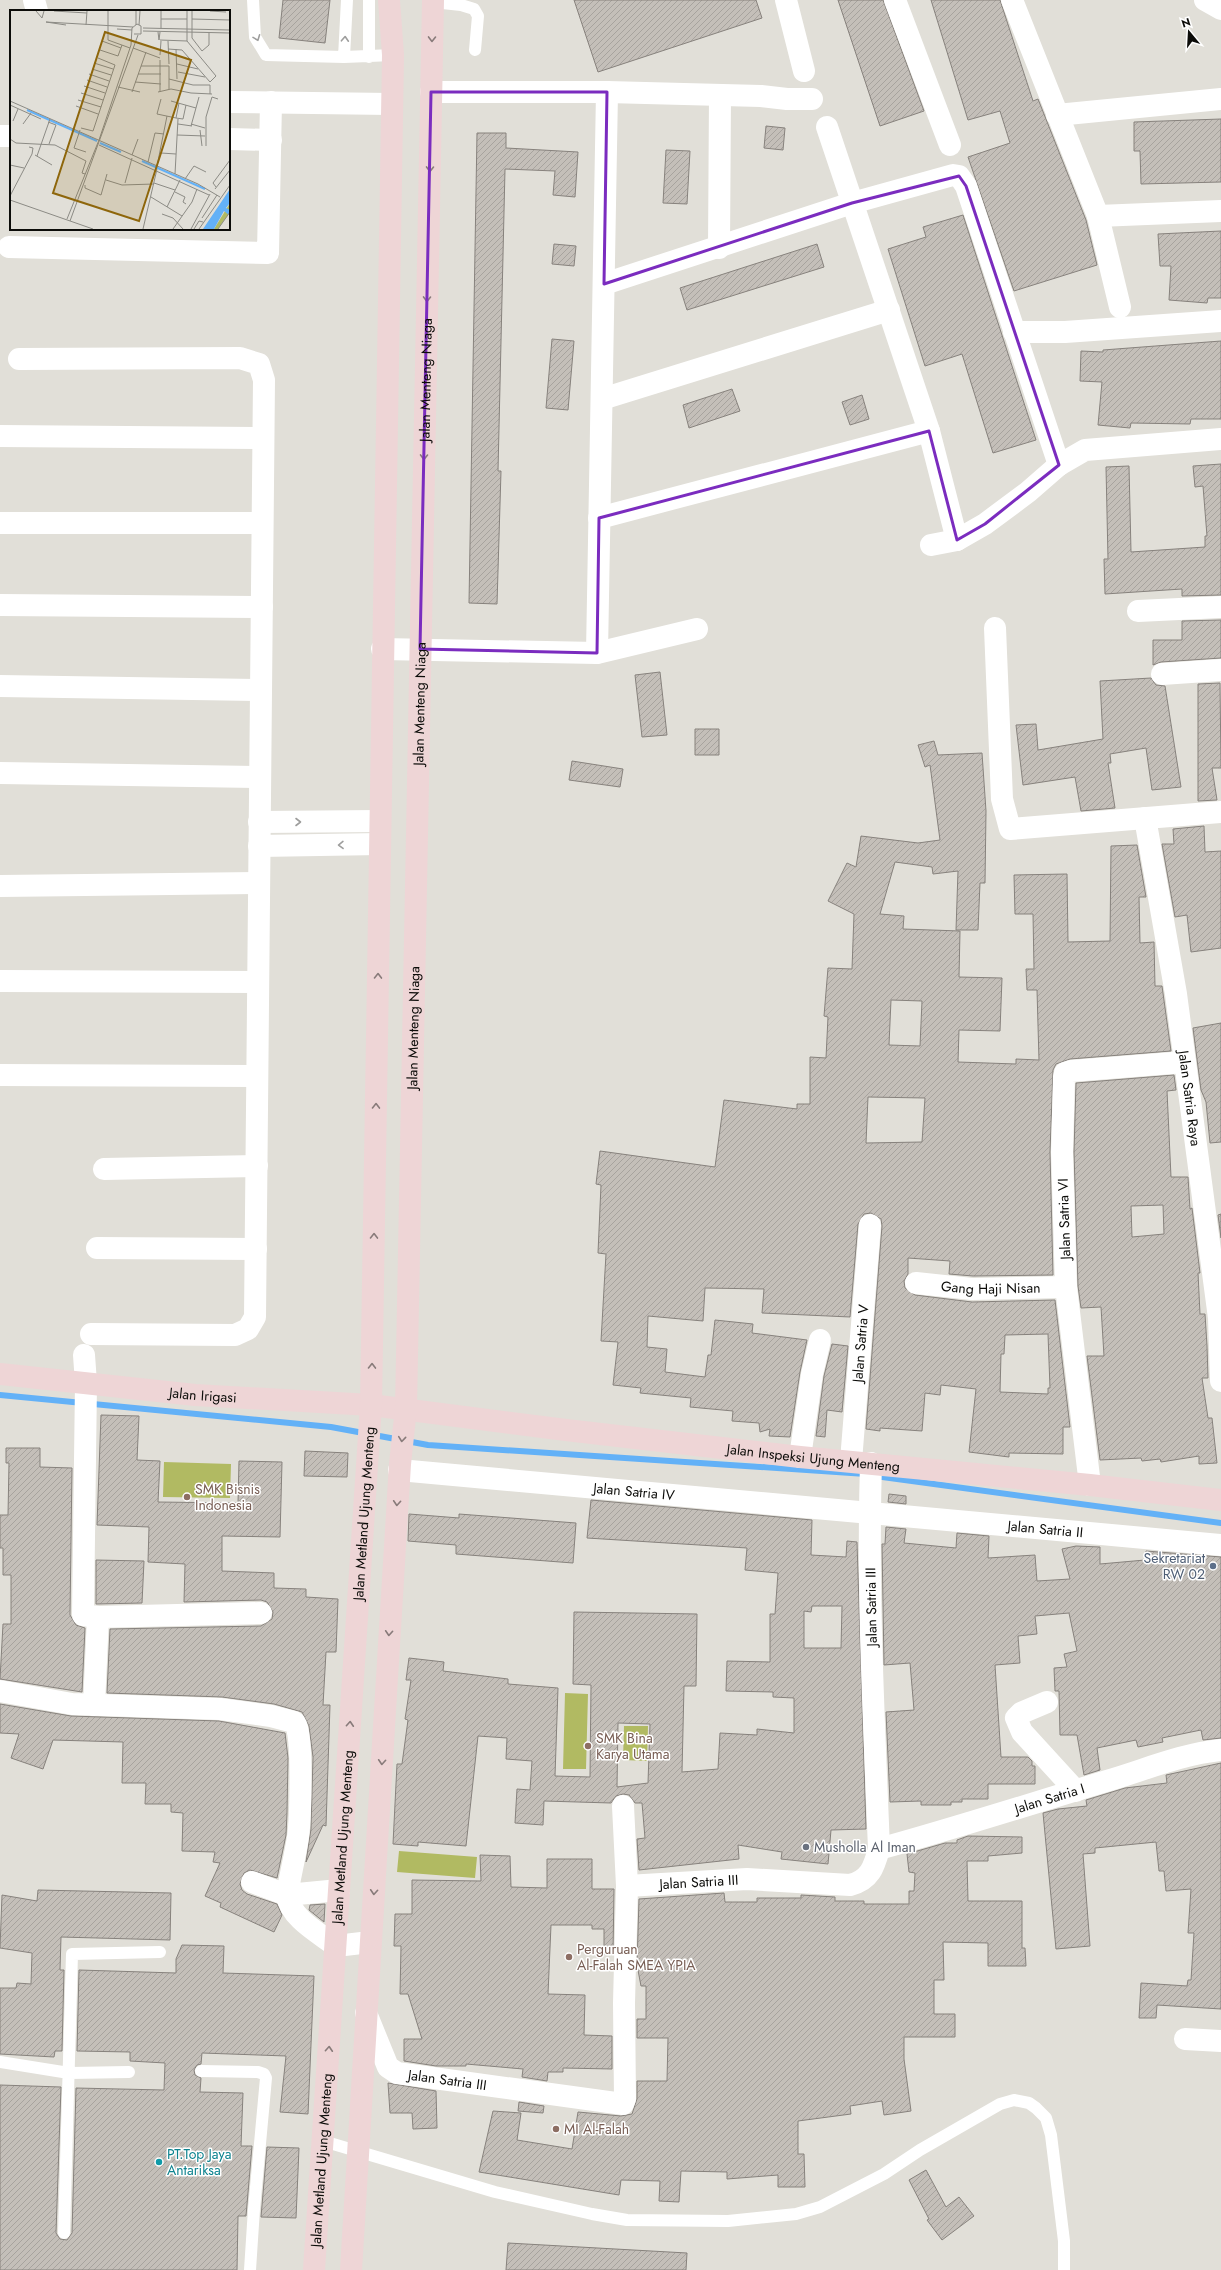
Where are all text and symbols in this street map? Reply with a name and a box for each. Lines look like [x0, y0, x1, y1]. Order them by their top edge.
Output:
inset map [10, 10, 230, 230]
north arrow [1169, 12, 1209, 52]
text: N [1179, 14, 1193, 31]
one-way arrow [253, 35, 261, 42]
one-way arrow [340, 36, 349, 42]
one-way arrow [428, 36, 437, 42]
one-way arrow [426, 166, 434, 172]
one-way arrow [423, 296, 431, 302]
street label: Jalan Menteng Niaga [414, 318, 437, 444]
one-way arrow [420, 454, 428, 460]
street label: Jalan Menteng Niaga [408, 642, 431, 768]
one-way arrow [295, 818, 301, 826]
one-way arrow [338, 841, 344, 849]
street label: Jalan Menteng Niaga [402, 966, 424, 1092]
one-way arrow [374, 973, 382, 979]
street label: Jalan Satria Raya [1173, 1047, 1206, 1147]
one-way arrow [372, 1103, 380, 1109]
street label: Jalan Satria VI [1053, 1178, 1075, 1262]
one-way arrow [370, 1233, 378, 1239]
street label: Gang Haji Nisan [940, 1276, 1041, 1299]
street label: Jalan Satria V [847, 1303, 874, 1385]
one-way arrow [368, 1363, 376, 1369]
street label: Jalan Irigasi [166, 1382, 237, 1407]
street label: Jalan Metland Ujung Menteng [348, 1426, 380, 1603]
one-way arrow [398, 1436, 407, 1442]
street label: Jalan Inspeksi Ujung Menteng [724, 1438, 901, 1477]
street label: Jalan Satria IV [591, 1478, 676, 1505]
place label: SMK Bisnis Indonesia [195, 1479, 260, 1515]
marker: SMK Bisnis Indonesia [182, 1492, 192, 1502]
one-way arrow [393, 1500, 402, 1506]
street label: Jalan Satria II [1005, 1515, 1084, 1542]
place label: Sekretariat RW 02 [1144, 1548, 1206, 1584]
marker: Sekretariat RW 02 [1208, 1561, 1218, 1571]
street label: Jalan Satria III [860, 1567, 882, 1649]
one-way arrow [385, 1630, 394, 1636]
one-way arrow [346, 1721, 354, 1727]
place label: SMK Bina Karya Utama [596, 1728, 669, 1764]
marker: SMK Bina Karya Utama [583, 1741, 593, 1751]
street label: Jalan Metland Ujung Menteng [327, 1749, 358, 1926]
one-way arrow [377, 1759, 386, 1765]
street label: Jalan Satria I [1010, 1778, 1087, 1819]
place label: Musholla Al Iman [814, 1837, 916, 1857]
marker: Musholla Al Iman [801, 1842, 811, 1852]
street label: Jalan Satria III [657, 1870, 739, 1894]
one-way arrow [369, 1889, 378, 1895]
place label: Perguruan Al-Falah SMEA YPIA [577, 1939, 696, 1975]
marker: Perguruan Al-Falah SMEA YPIA [564, 1952, 574, 1962]
one-way arrow [324, 2046, 333, 2052]
street label: Jalan Satria III [405, 2064, 488, 2095]
street label: Jalan Metland Ujung Menteng [305, 2073, 337, 2250]
place label: MI Al-Falah [564, 2119, 629, 2139]
marker: MI Al-Falah [551, 2124, 561, 2134]
place label: PT.Top Jaya Antariksa [167, 2144, 231, 2180]
marker: PT.Top Jaya Antariksa [154, 2157, 164, 2167]

